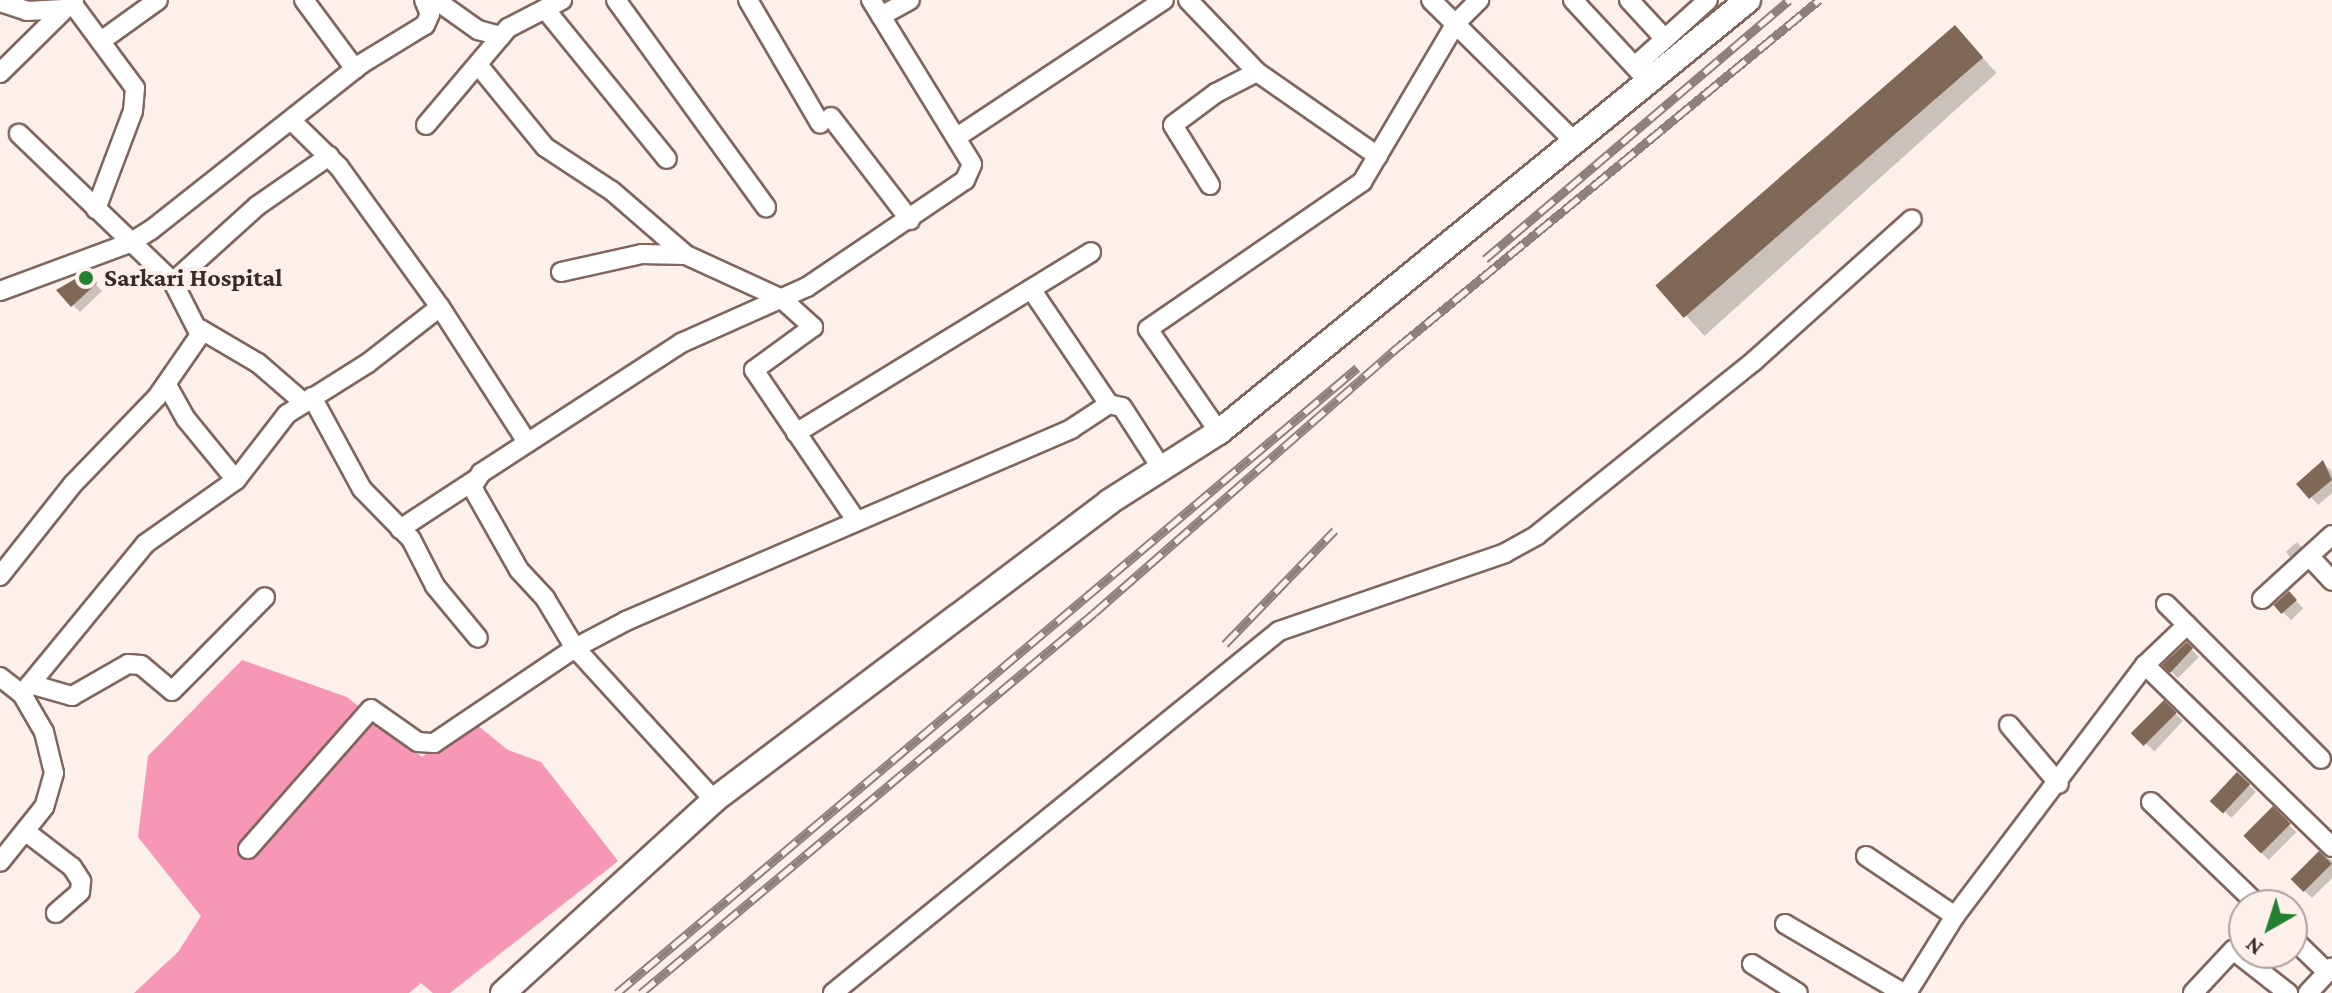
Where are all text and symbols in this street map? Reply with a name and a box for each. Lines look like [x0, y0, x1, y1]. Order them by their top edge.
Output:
place label: Sarkari Hospital [104, 262, 283, 294]
marker: Sarkari Hospital [75, 267, 97, 289]
north arrow [2228, 889, 2308, 969]
text: N [2240, 932, 2268, 961]

